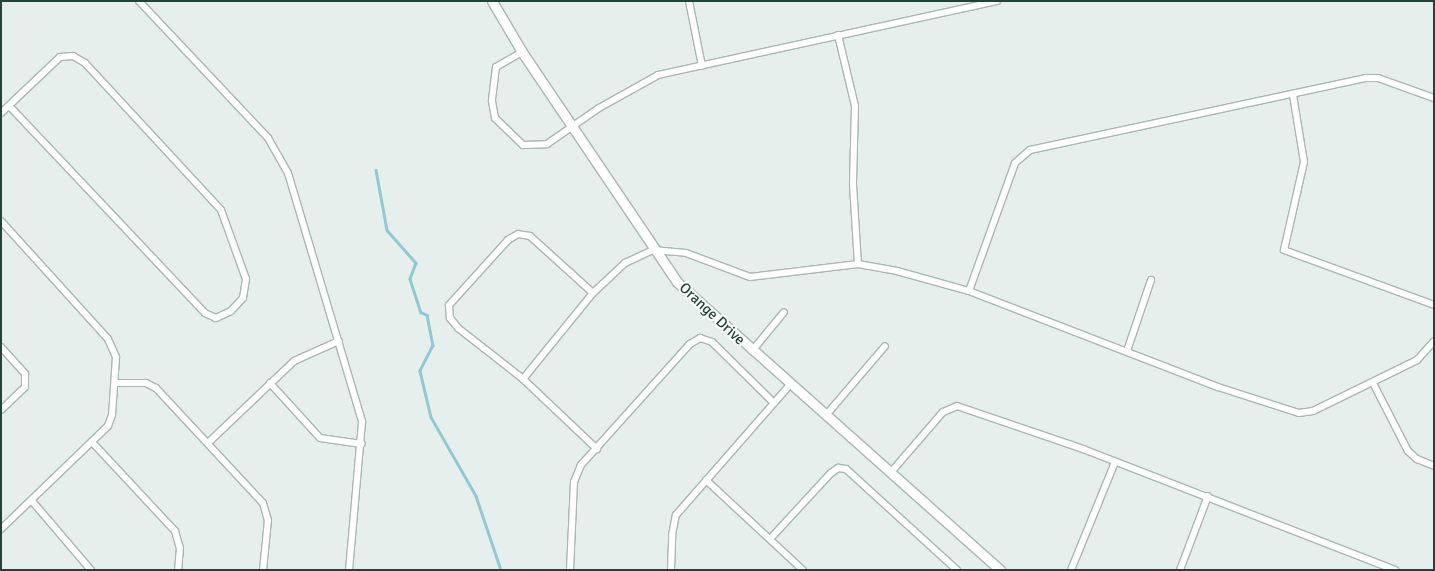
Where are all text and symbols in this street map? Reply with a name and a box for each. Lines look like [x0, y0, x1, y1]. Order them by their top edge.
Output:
street label: Orange Drive [675, 279, 749, 349]

